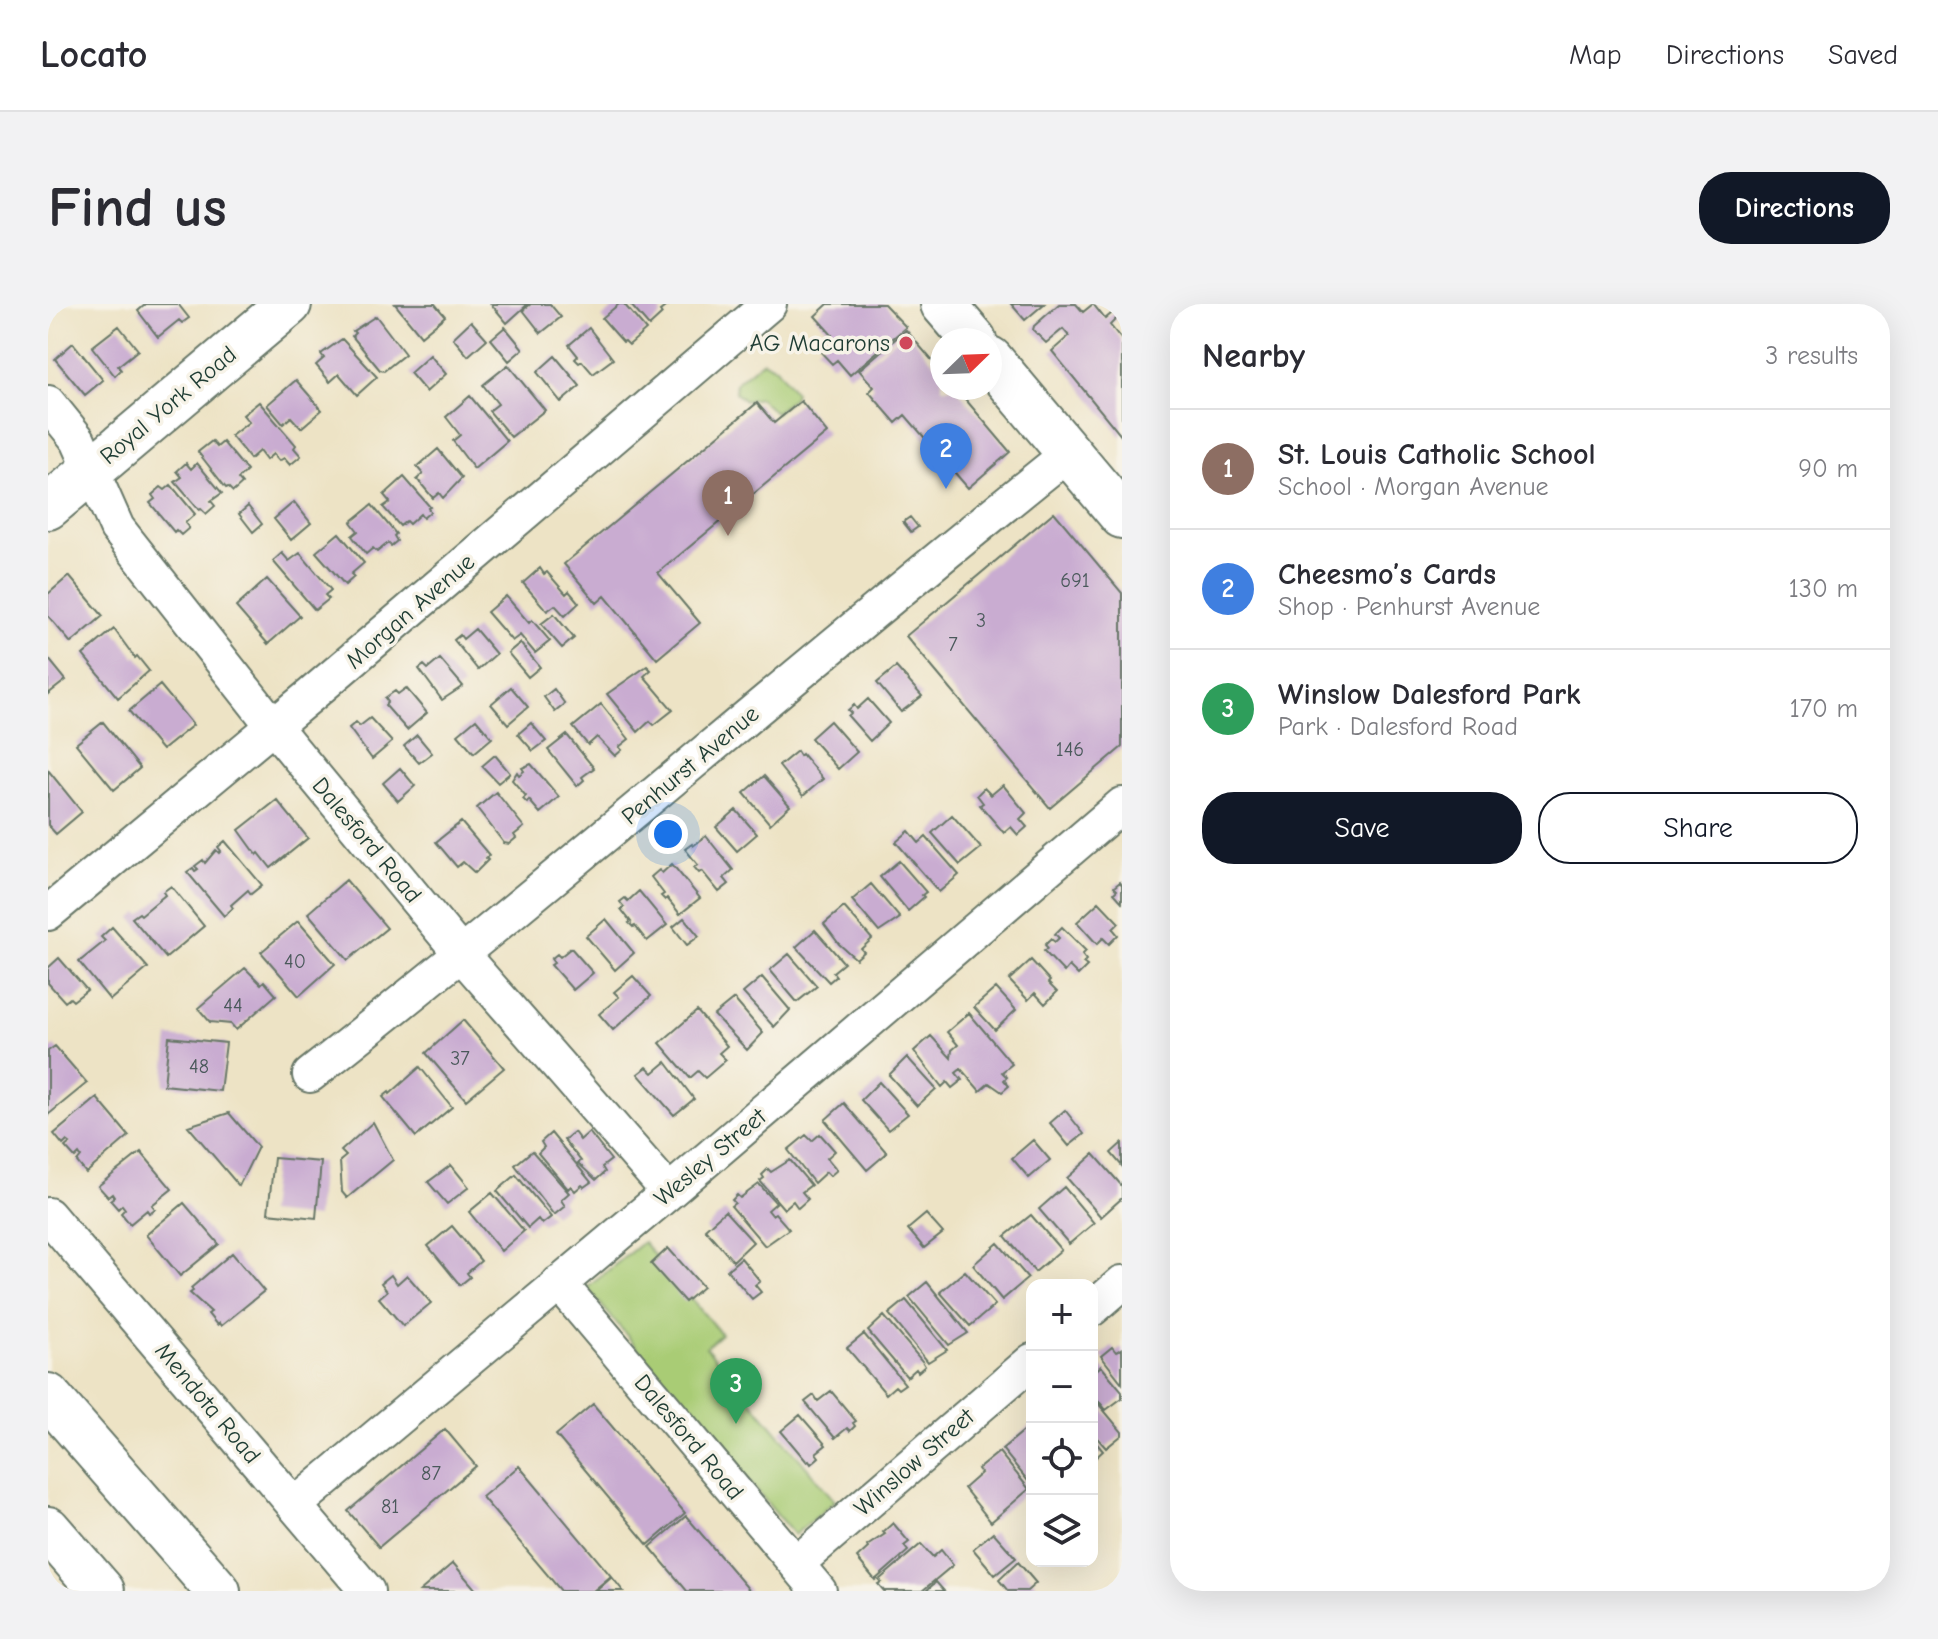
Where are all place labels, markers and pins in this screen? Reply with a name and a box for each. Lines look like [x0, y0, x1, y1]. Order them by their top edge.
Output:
place label: AG Macarons [749, 329, 890, 357]
marker: AG Macarons [897, 334, 915, 352]
pin: 2 [920, 423, 972, 489]
pin: 1 [702, 470, 754, 536]
pin: 3 [710, 1358, 762, 1424]

